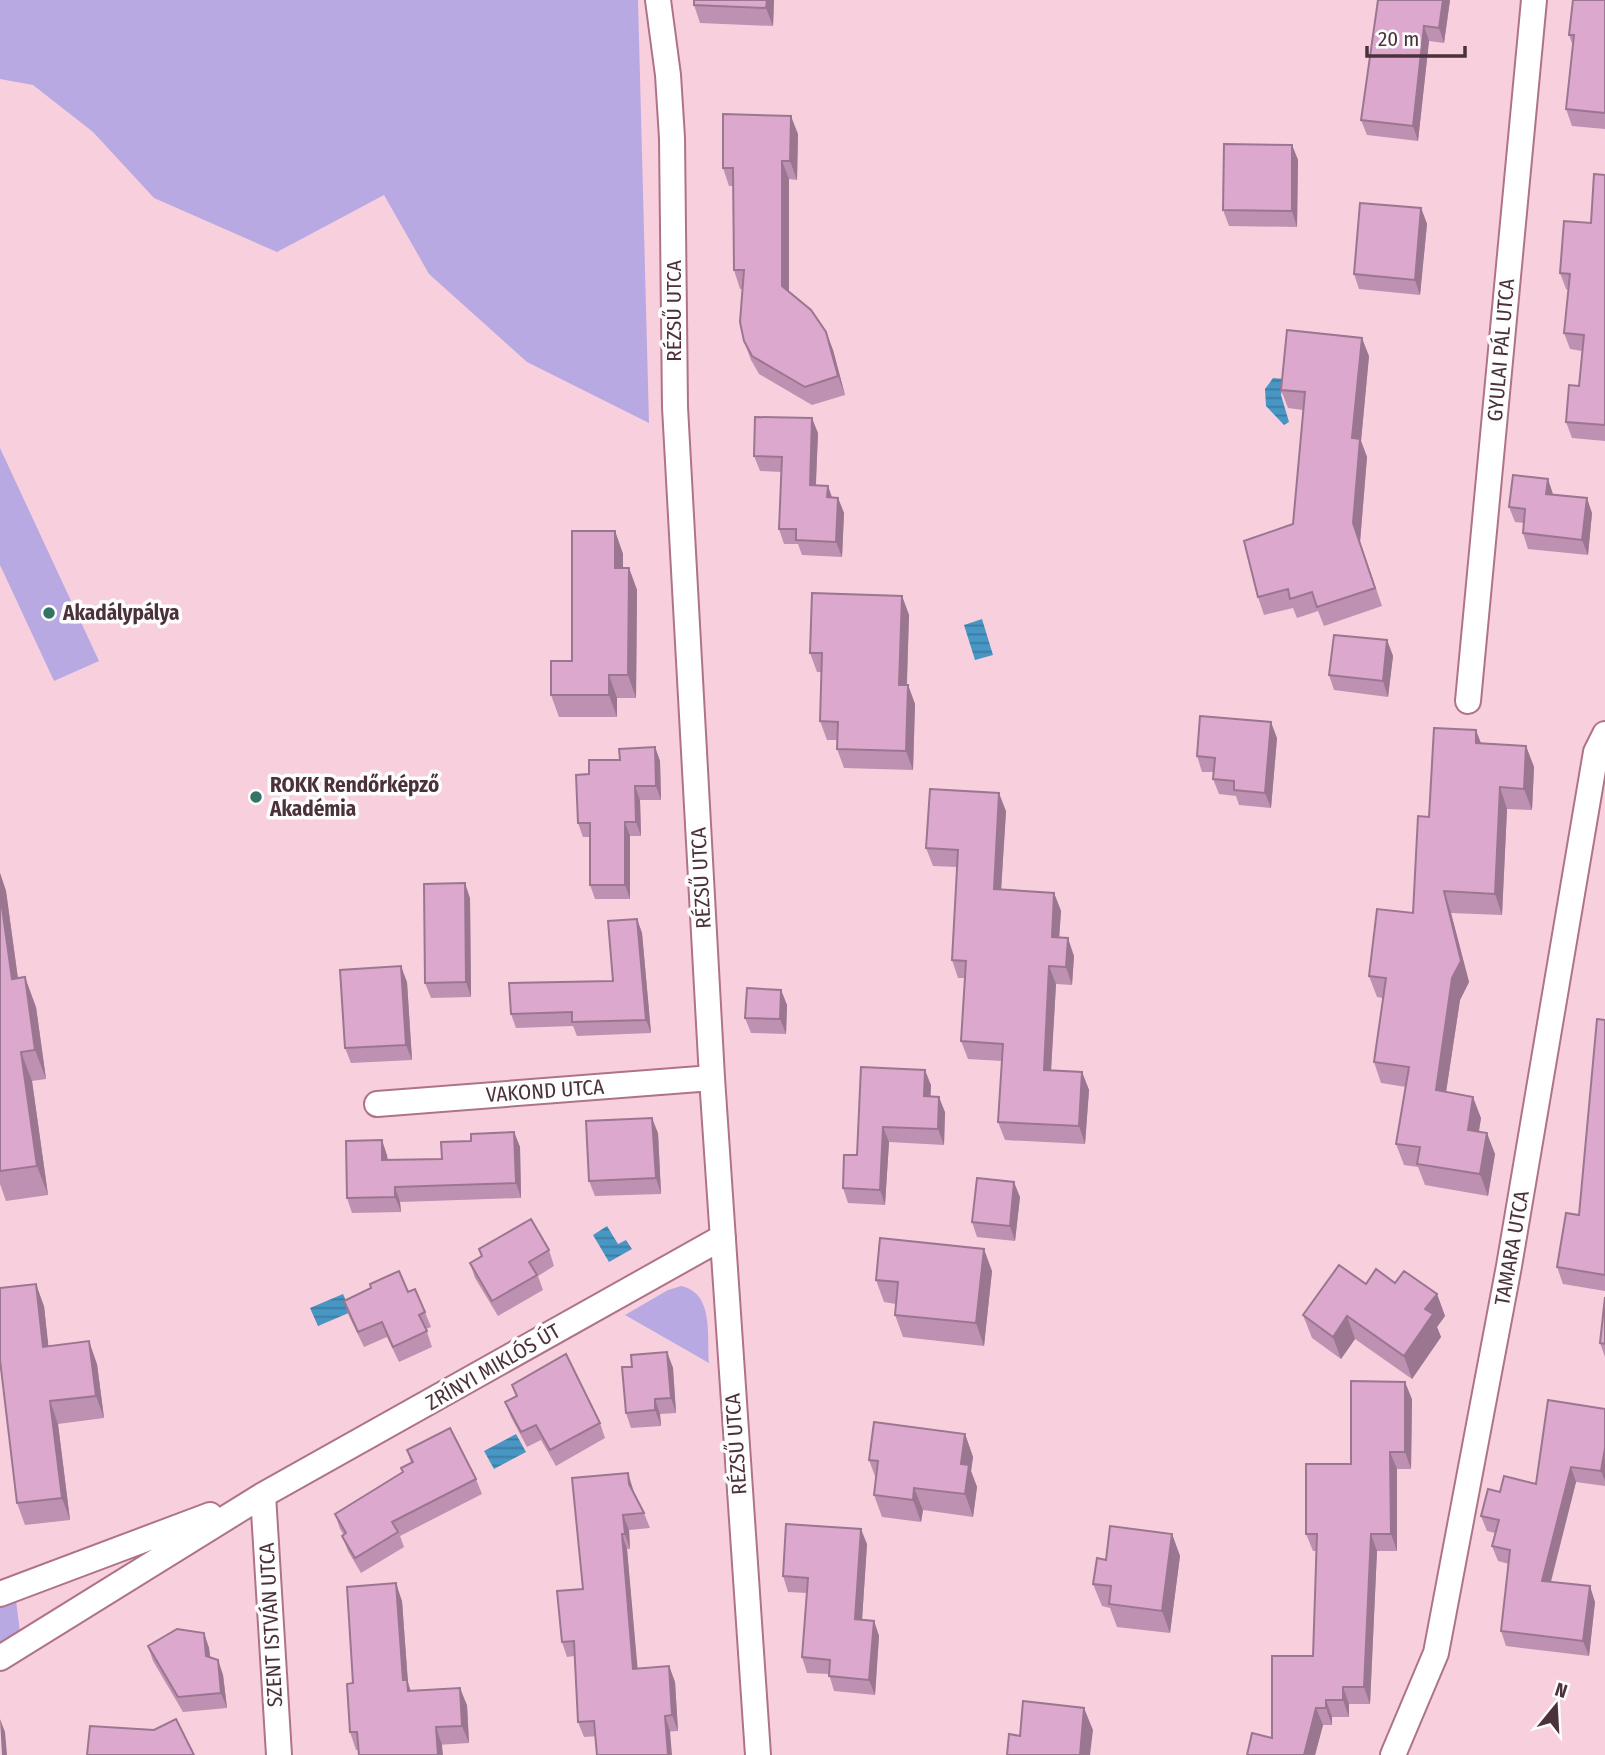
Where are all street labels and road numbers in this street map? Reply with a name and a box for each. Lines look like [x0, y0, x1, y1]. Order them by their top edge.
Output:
street label: RÉZSŰ UTCA [661, 260, 687, 362]
street label: GYULAI PÁL UTCA [1482, 278, 1520, 422]
street label: RÉZSŰ UTCA [685, 827, 717, 929]
street label: VAKOND UTCA [485, 1074, 605, 1108]
street label: TAMARA UTCA [1489, 1189, 1535, 1307]
street label: ZRÍNYI MIKLÓS ÚT [421, 1318, 565, 1416]
street label: RÉZSŰ UTCA [719, 1392, 753, 1496]
street label: SZENT ISTVÁN UTCA [254, 1542, 288, 1708]

